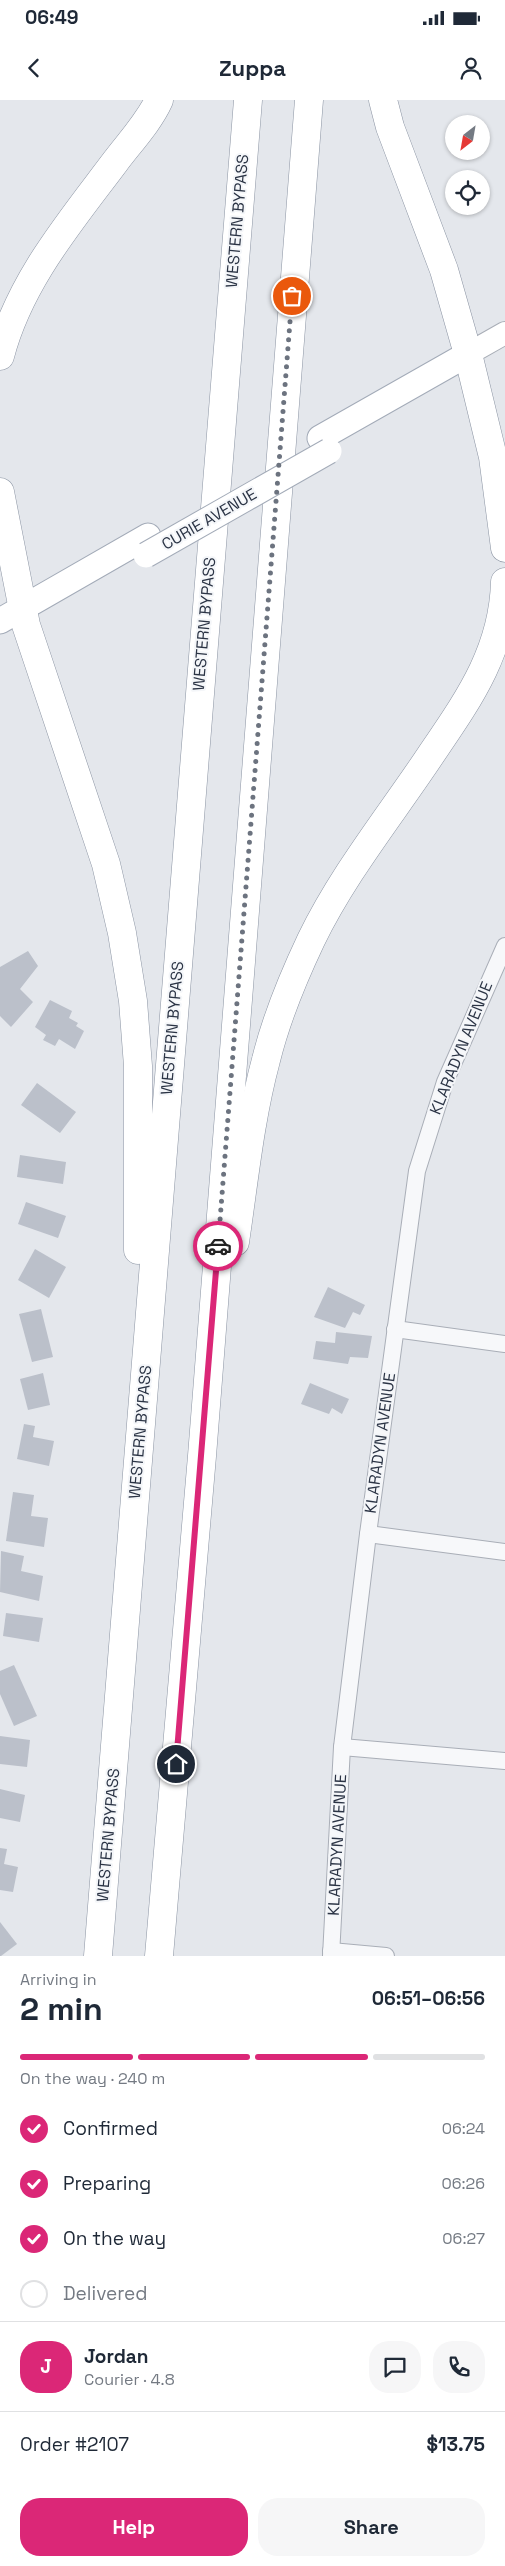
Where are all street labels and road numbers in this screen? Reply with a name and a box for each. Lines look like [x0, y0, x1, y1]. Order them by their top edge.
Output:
street label: WESTERN BYPASS [221, 153, 253, 289]
street label: CURIE AVENUE [158, 483, 260, 555]
street label: WESTERN BYPASS [188, 556, 220, 692]
street label: WESTERN BYPASS [156, 960, 188, 1096]
street label: KLARADYN AVENUE [425, 978, 497, 1118]
street label: WESTERN BYPASS [124, 1364, 156, 1500]
street label: KLARADYN AVENUE [360, 1371, 400, 1515]
street label: WESTERN BYPASS [92, 1767, 124, 1903]
street label: KLARADYN AVENUE [323, 1774, 351, 1916]

